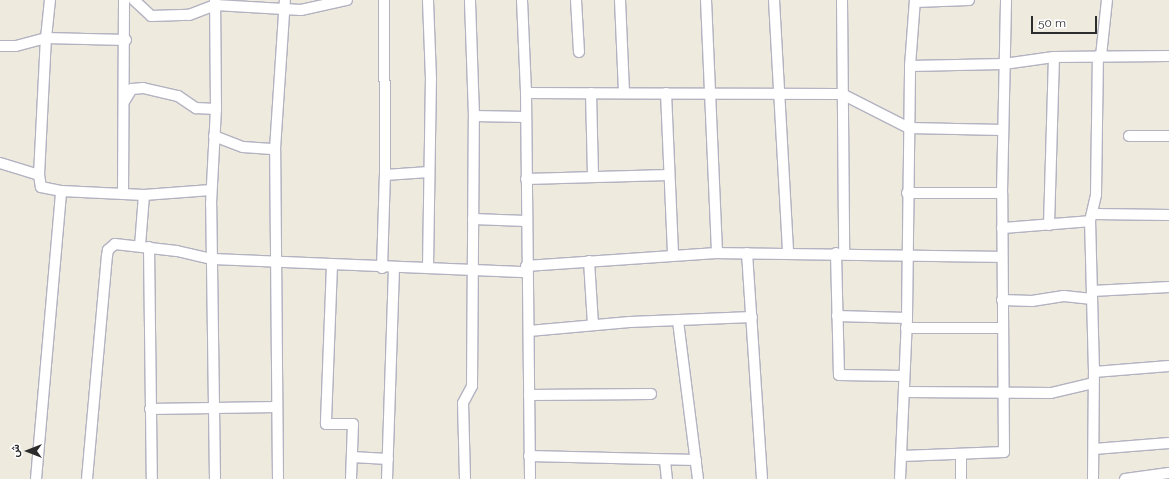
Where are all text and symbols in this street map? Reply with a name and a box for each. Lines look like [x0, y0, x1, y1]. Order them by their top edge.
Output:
scale bar [1033, 8, 1099, 34]
text: 50 m [1038, 16, 1066, 30]
north arrow [8, 431, 48, 471]
text: ش [9, 444, 22, 458]

